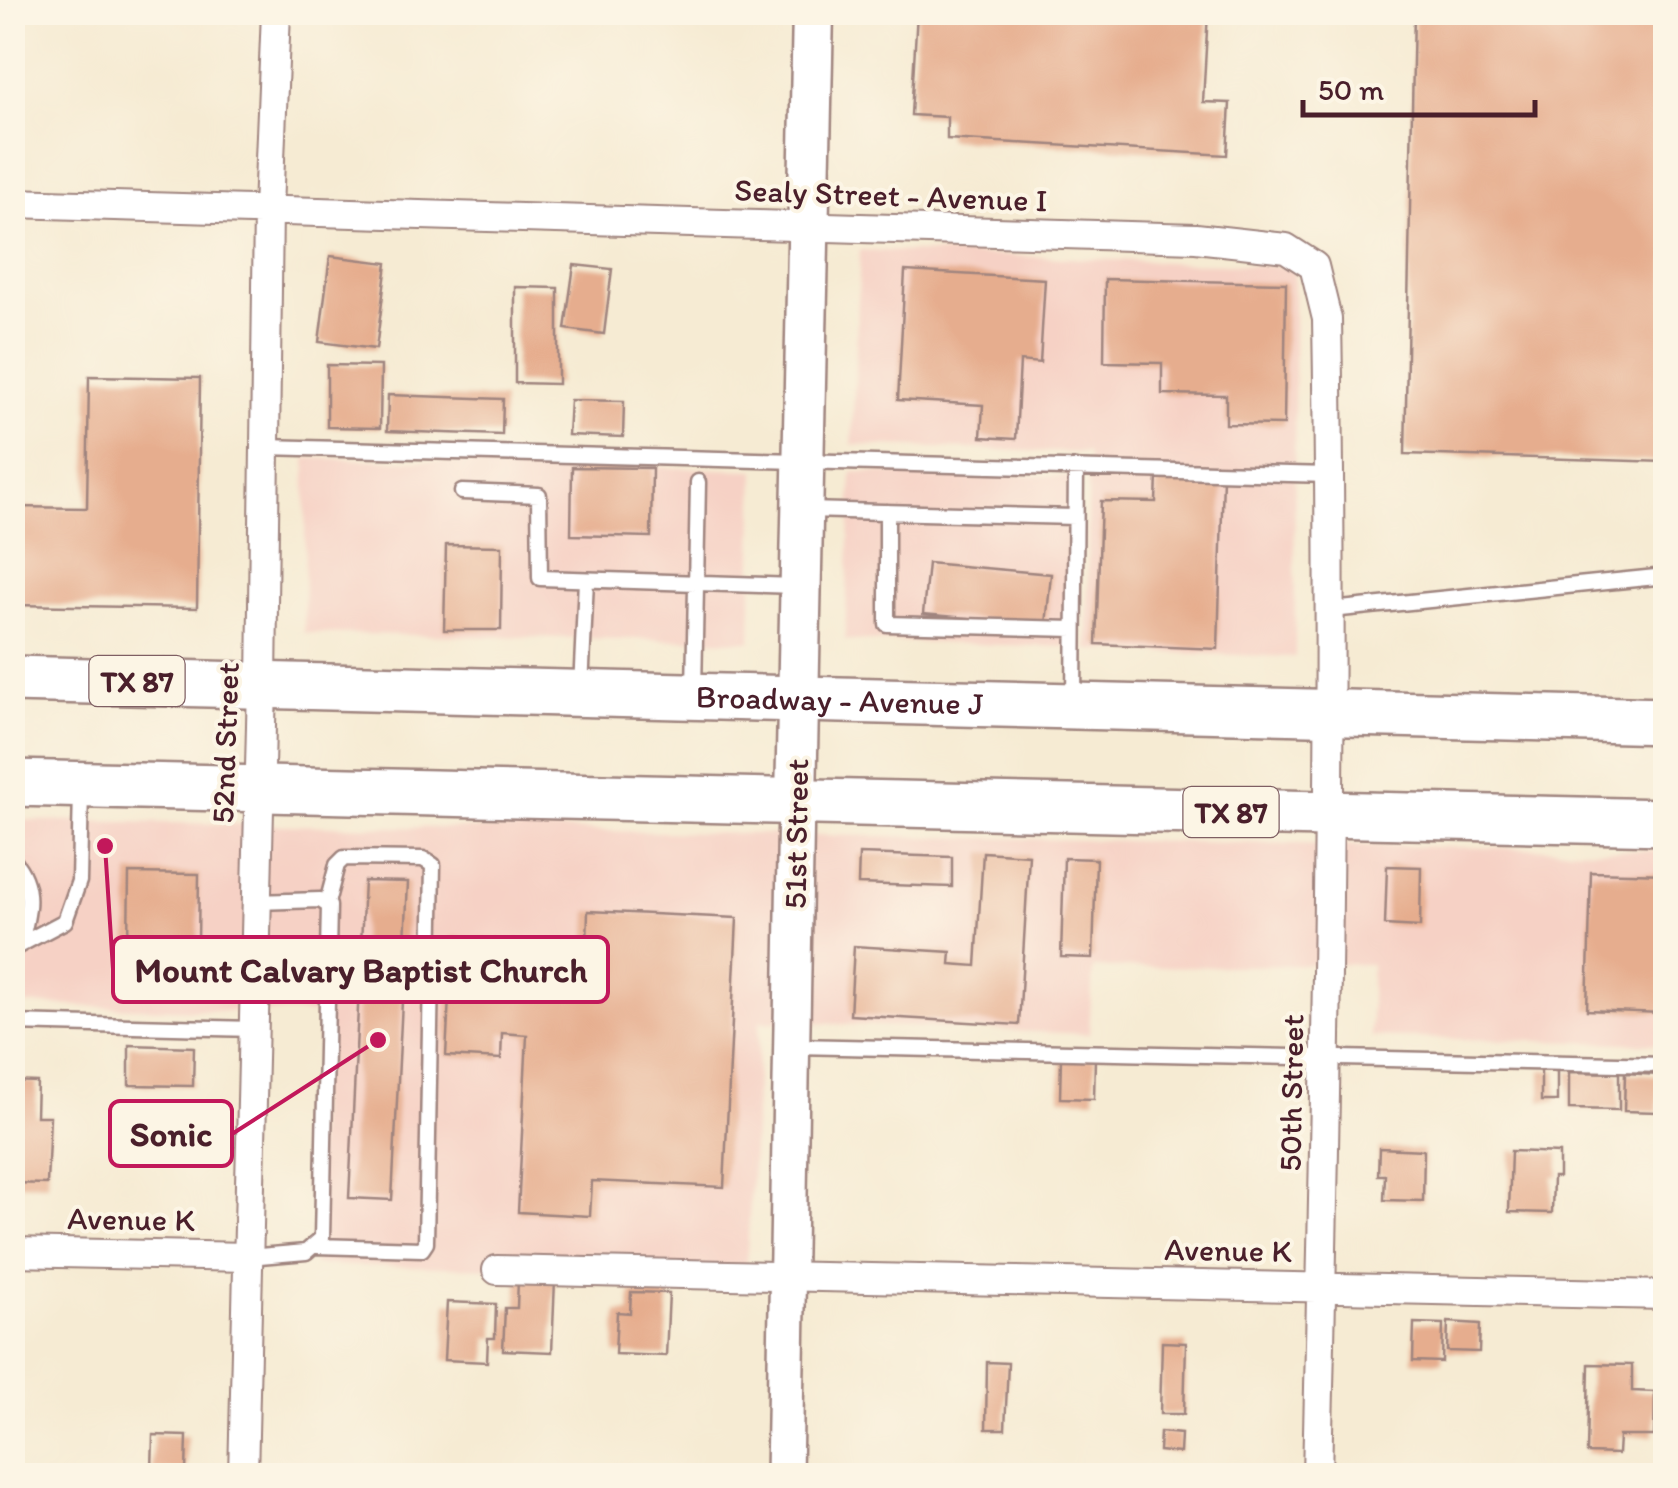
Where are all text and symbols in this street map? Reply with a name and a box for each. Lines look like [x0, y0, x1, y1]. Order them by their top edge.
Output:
scale bar [1303, 55, 1536, 117]
text: 50 m [1318, 71, 1384, 108]
street label: Sealy Street - Avenue I [734, 171, 1048, 219]
road number: TX 87 [90, 656, 184, 706]
street label: 52nd Street [203, 662, 247, 824]
street label: Broadway - Avenue J [695, 677, 984, 723]
street label: 51st Street [776, 759, 816, 909]
road number: TX 87 [1184, 787, 1278, 837]
callout: Mount Calvary Baptist Church [113, 937, 608, 1002]
text: Mount Calvary Baptist Church [135, 949, 588, 991]
street label: 50th Street [1271, 1014, 1311, 1172]
callout: Sonic [110, 1101, 232, 1166]
text: Sonic [130, 1113, 212, 1155]
street label: Avenue K [67, 1199, 196, 1239]
street label: Avenue K [1164, 1230, 1293, 1270]

